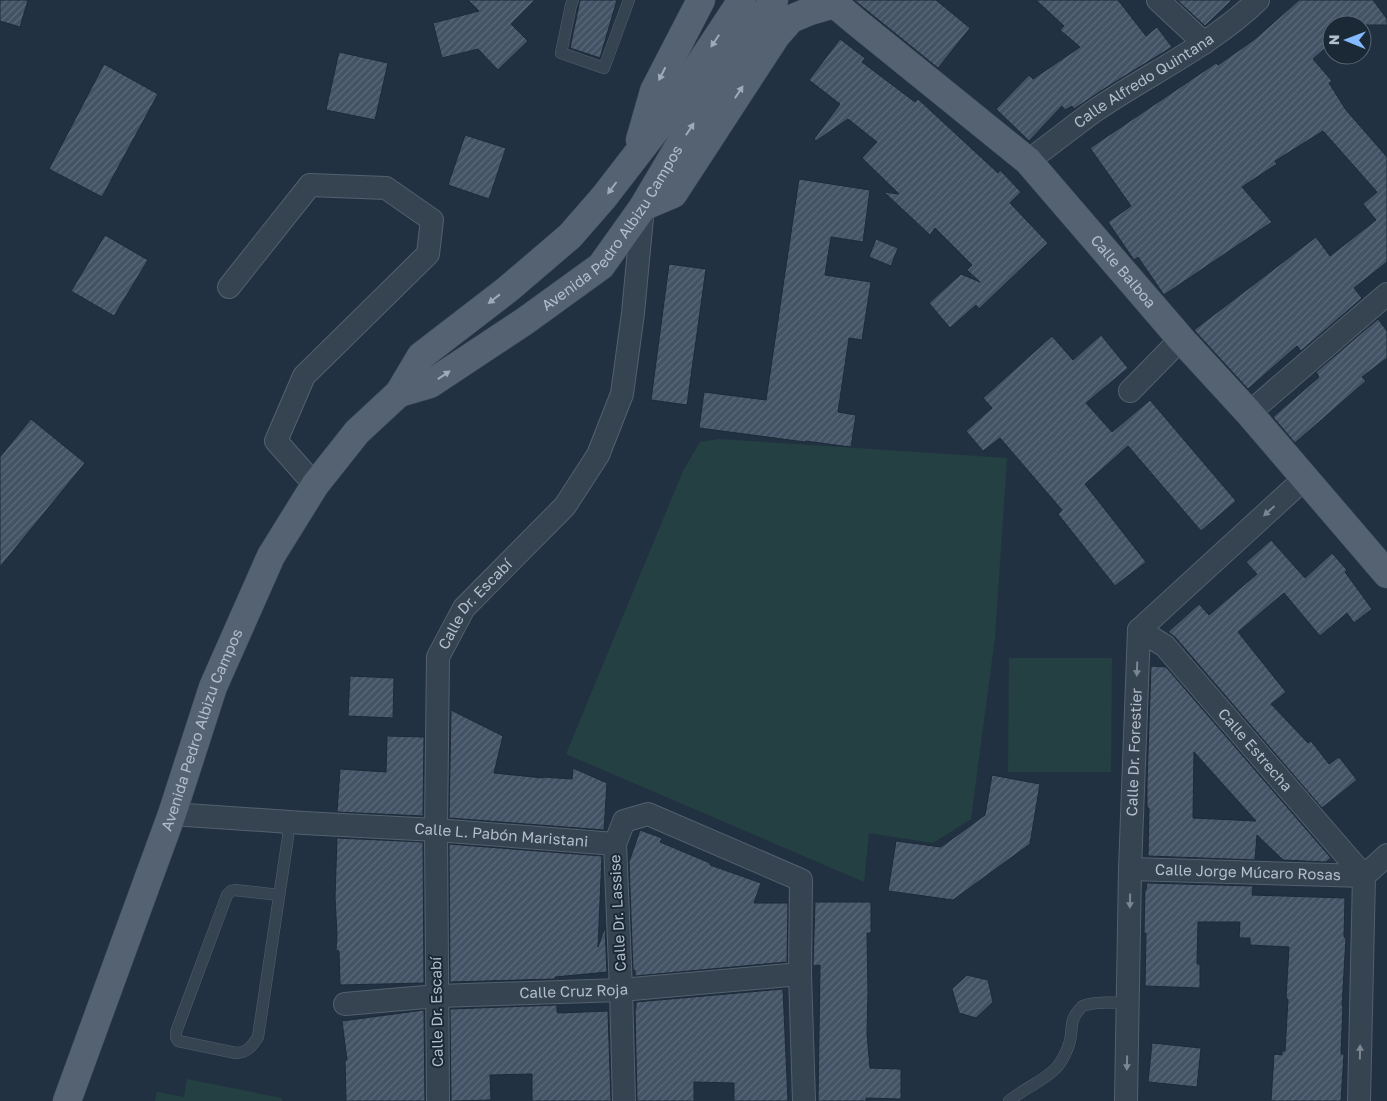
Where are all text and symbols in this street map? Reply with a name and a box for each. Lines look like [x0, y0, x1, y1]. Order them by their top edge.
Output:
north arrow [1322, 15, 1372, 65]
street label: Calle Alfredo Quintana [1070, 29, 1217, 131]
one-way arrow [710, 34, 720, 47]
text: N [1325, 34, 1342, 45]
one-way arrow [658, 67, 666, 82]
one-way arrow [735, 85, 744, 99]
one-way arrow [685, 122, 694, 135]
street label: Avenida Pedro Albizu Campos [538, 141, 686, 314]
one-way arrow [606, 181, 617, 194]
street label: Calle Balboa [1087, 231, 1160, 311]
one-way arrow [488, 294, 501, 305]
one-way arrow [437, 370, 451, 380]
one-way arrow [1264, 505, 1276, 517]
street label: Calle Dr. Escabí [434, 554, 516, 652]
street label: Avenida Pedro Albizu Campos [157, 626, 246, 833]
one-way arrow [1133, 661, 1141, 677]
street label: Calle Dr. Forestier [1122, 688, 1145, 816]
street label: Calle Estrecha [1215, 704, 1297, 795]
street label: Calle L. Pabón Maristani [414, 819, 589, 850]
street label: Calle Dr. Lassise [605, 854, 629, 972]
street label: Calle Jorge Múcaro Rosas [1155, 860, 1341, 883]
one-way arrow [1126, 893, 1134, 909]
street label: Calle Dr. Escabí [426, 956, 446, 1067]
street label: Calle Cruz Roja [519, 979, 629, 1001]
one-way arrow [1356, 1044, 1364, 1060]
one-way arrow [1123, 1056, 1131, 1072]

